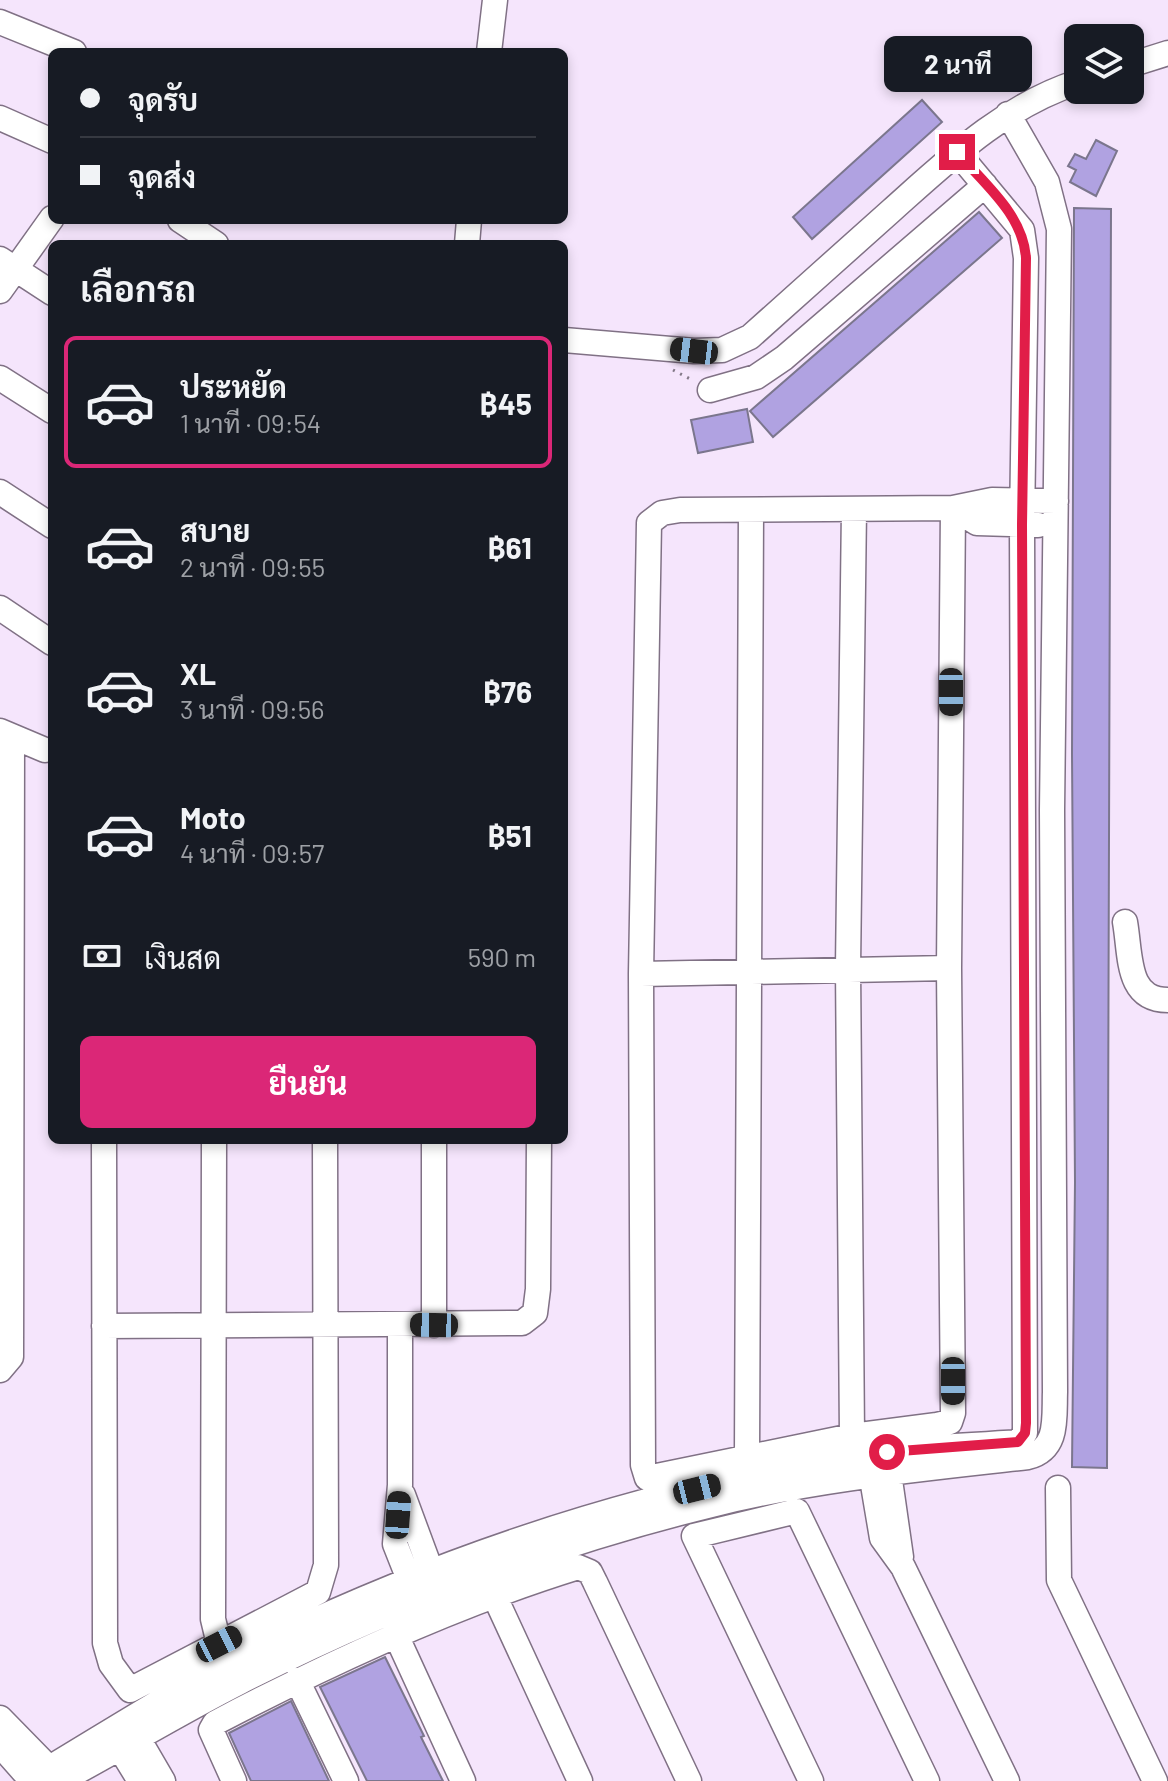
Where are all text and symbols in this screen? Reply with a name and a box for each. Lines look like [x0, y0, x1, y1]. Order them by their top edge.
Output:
map controls [1064, 24, 1144, 104]
button: layers [1064, 24, 1144, 104]
callout: 2 นาที [883, 36, 1031, 92]
text: 2 นาที [924, 48, 992, 79]
text: จุดรับ [128, 81, 198, 117]
route end [939, 134, 975, 170]
text: จุดส่ง [128, 158, 196, 194]
text: เลือกรถ [80, 266, 196, 309]
car [669, 336, 719, 366]
icon: car [84, 366, 156, 438]
text: ประหยัด [180, 368, 287, 404]
text: ฿45 [480, 385, 532, 421]
text: 1 นาที · 09:54 [180, 407, 321, 438]
icon: car [84, 510, 156, 582]
text: สบาย [180, 512, 250, 548]
text: ฿61 [487, 529, 532, 565]
text: 2 นาที · 09:55 [180, 551, 325, 582]
icon: car [84, 654, 156, 726]
text: XL [180, 655, 216, 691]
car [939, 668, 963, 716]
text: ฿76 [483, 673, 532, 709]
text: 3 นาที · 09:56 [180, 693, 325, 724]
icon: car [84, 798, 156, 870]
text: Moto [180, 799, 246, 835]
text: ฿51 [487, 817, 532, 853]
text: 4 นาที · 09:57 [180, 837, 324, 868]
icon: cash [80, 934, 124, 978]
text: เงินสด [144, 939, 221, 975]
text: 590 m [468, 941, 536, 972]
button: ยืนยัน [80, 1036, 536, 1128]
car [410, 1313, 458, 1337]
car [941, 1357, 965, 1405]
route start [869, 1434, 905, 1470]
car [671, 1472, 723, 1506]
car [384, 1490, 412, 1540]
car [192, 1622, 246, 1666]

